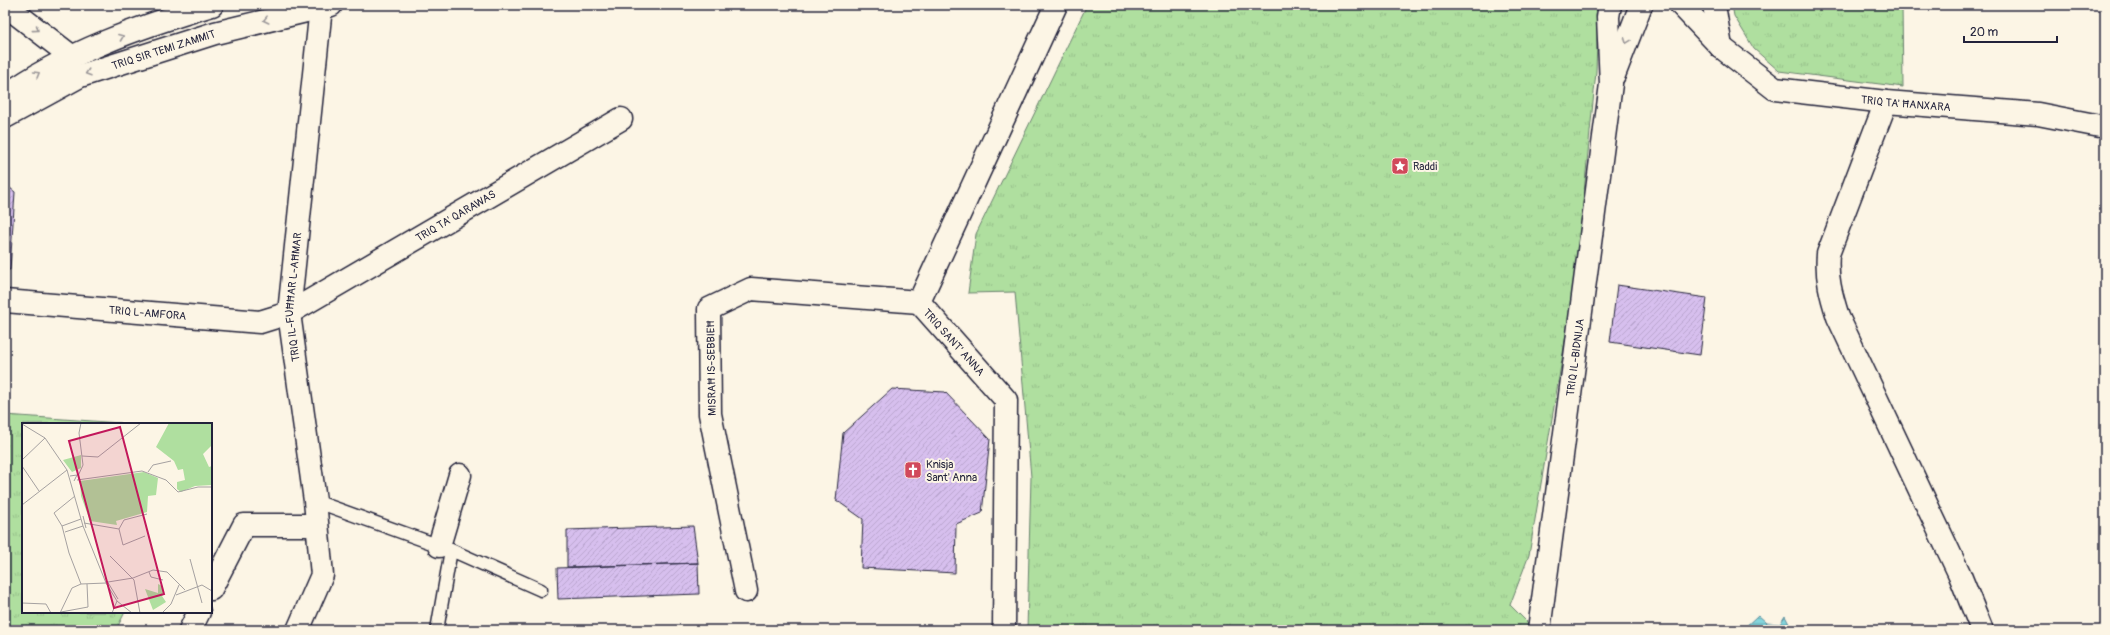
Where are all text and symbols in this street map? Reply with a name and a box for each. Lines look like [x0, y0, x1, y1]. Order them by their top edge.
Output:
one-way arrow [263, 16, 269, 24]
scale bar [1964, 18, 2057, 44]
one-way arrow [32, 24, 39, 31]
text: 20 m [1970, 25, 1999, 40]
street label: TRIQ SIR TEMI ZAMMIT [110, 27, 217, 72]
one-way arrow [117, 33, 124, 41]
one-way arrow [1624, 38, 1632, 45]
one-way arrow [85, 69, 92, 77]
one-way arrow [33, 72, 40, 79]
street label: TRIQ TA' ĦANXARA [1860, 93, 1951, 114]
place icon: Raddi [1390, 156, 1410, 176]
place label: Raddi [1413, 160, 1437, 173]
street label: TRIQ TA' QARAWAS [413, 188, 498, 245]
street label: TRIQ IL-FUĦĦAR L-AĦMAR [283, 232, 304, 362]
street label: TRIQ L-AMFORA [108, 304, 187, 323]
street label: TRIQ SANT' ANNA [920, 306, 987, 378]
street label: TRIQ IL-BIDNIJA [1564, 318, 1587, 397]
street label: MISRAĦ IS-SEBBIEĦ [704, 320, 719, 416]
inset map [22, 423, 212, 613]
place label: Knisja Sant' Anna [926, 458, 977, 484]
church icon: Knisja Sant' Anna [903, 460, 923, 480]

